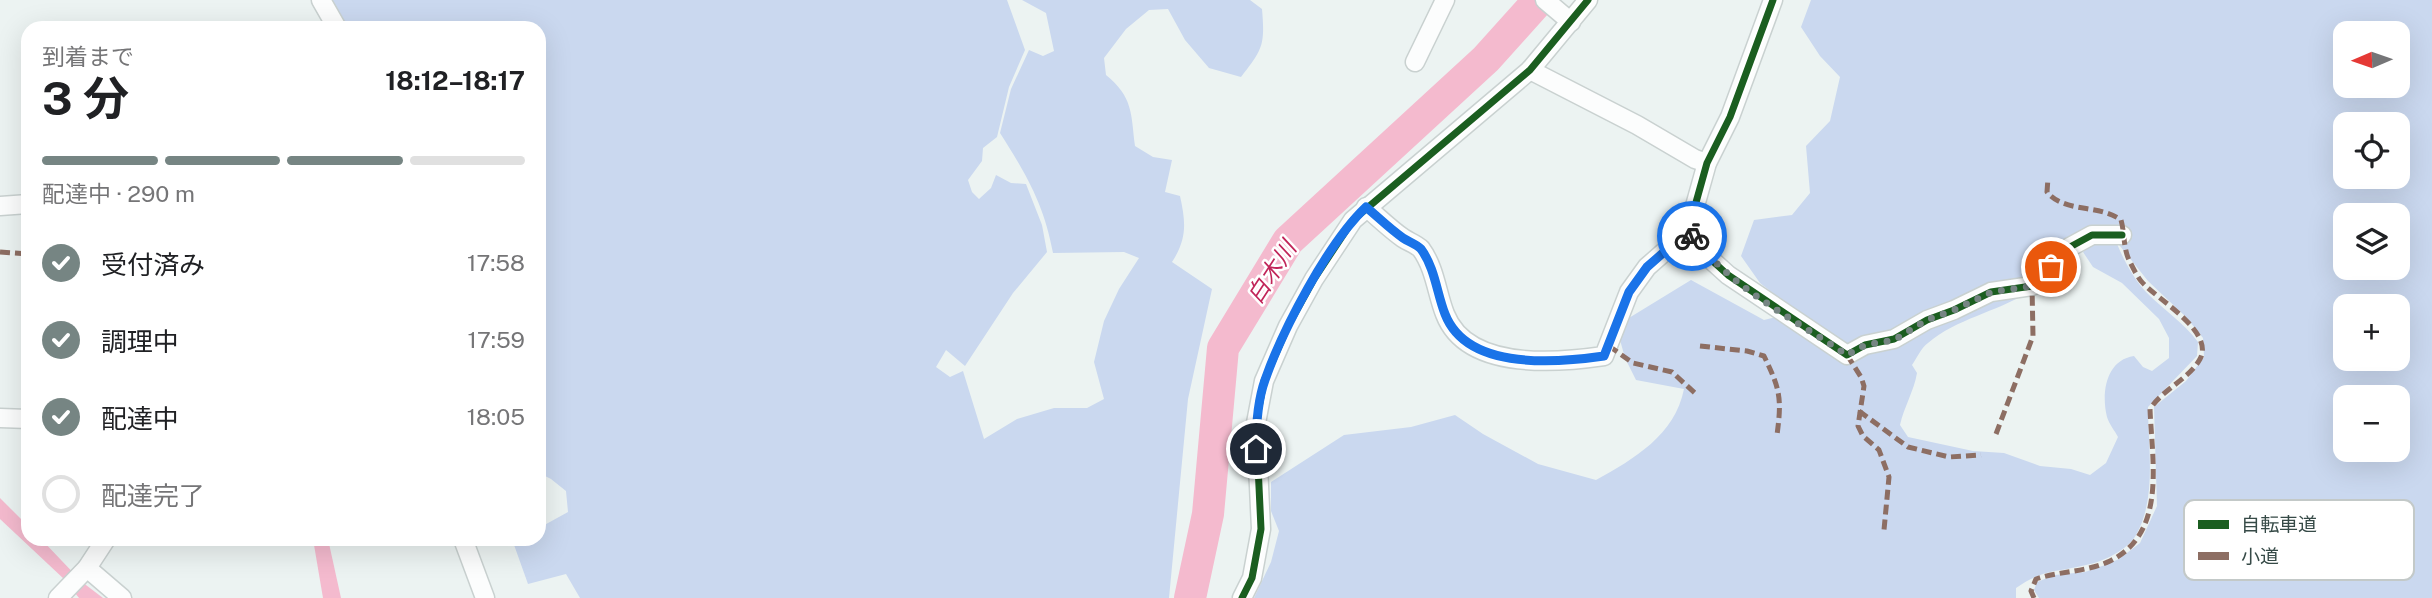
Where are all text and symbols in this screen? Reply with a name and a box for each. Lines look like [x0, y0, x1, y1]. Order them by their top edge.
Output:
north arrow [2333, 21, 2410, 98]
map controls [2333, 21, 2410, 462]
text: 到着まで [42, 43, 134, 70]
text: 18:12–18:17 [385, 65, 525, 96]
text: 3 分 [42, 71, 129, 125]
button: locate [2333, 112, 2410, 189]
text: 配達中 · 290 m [42, 180, 195, 207]
courier [1657, 201, 1727, 271]
button: layers [2333, 203, 2410, 280]
icon: bike [1673, 217, 1711, 255]
water label: 白木川 [1241, 233, 1303, 308]
pin [2021, 237, 2081, 297]
icon: check [42, 244, 80, 282]
icon: bag [2032, 248, 2070, 286]
text: 受付済み [101, 249, 205, 280]
text: 17:58 [467, 249, 525, 276]
button: + [2333, 294, 2410, 371]
icon: check [42, 321, 80, 359]
text: 調理中 [101, 326, 179, 357]
text: 17:59 [468, 326, 525, 353]
button: − [2333, 385, 2410, 462]
icon: check [42, 398, 80, 436]
text: 配達中 [101, 403, 179, 434]
text: 18:05 [467, 403, 525, 430]
pin [1226, 419, 1286, 479]
icon: home [1237, 430, 1275, 468]
text: 配達完了 [101, 480, 205, 511]
legend [2184, 500, 2414, 580]
text: 自転車道 [2241, 513, 2317, 535]
text: 小道 [2241, 545, 2279, 567]

